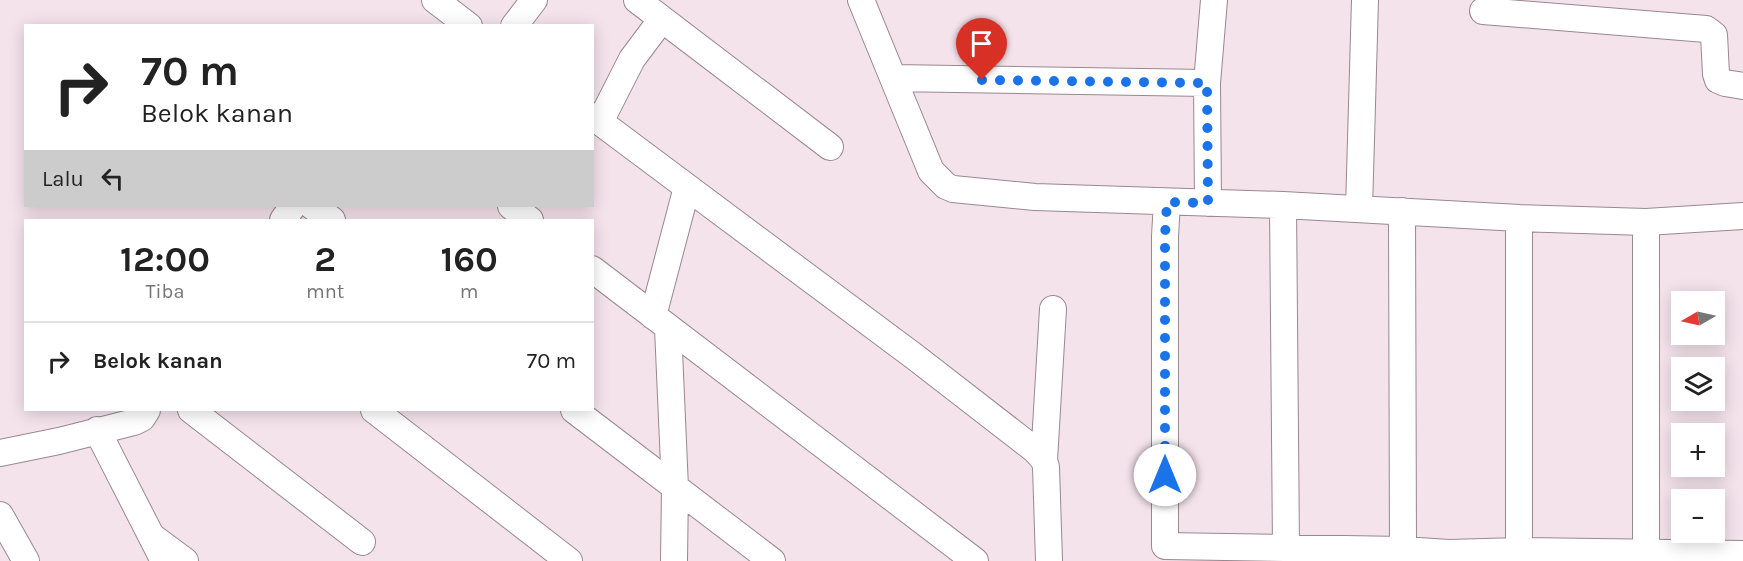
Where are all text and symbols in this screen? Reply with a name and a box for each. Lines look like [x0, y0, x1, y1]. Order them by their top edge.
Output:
pin [956, 18, 1007, 80]
icon: arrive [965, 27, 998, 60]
text: 70 m [141, 46, 239, 96]
icon: right [42, 48, 120, 126]
text: Belok kanan [141, 97, 293, 129]
icon: left [96, 162, 129, 195]
text: Lalu [42, 166, 84, 192]
text: 12:00 [120, 238, 210, 280]
text: 2 [314, 238, 336, 280]
text: 160 [440, 238, 498, 280]
text: Tiba [146, 280, 184, 303]
text: mnt [306, 280, 344, 303]
text: m [460, 280, 479, 303]
north arrow [1671, 291, 1725, 345]
map controls [1671, 291, 1725, 543]
icon: right [42, 345, 75, 378]
text: Belok kanan [93, 348, 223, 374]
text: 70 m [527, 348, 576, 374]
button: layers [1671, 357, 1725, 411]
button: + [1671, 423, 1725, 477]
position arrow [1133, 443, 1197, 507]
button: − [1671, 489, 1725, 543]

